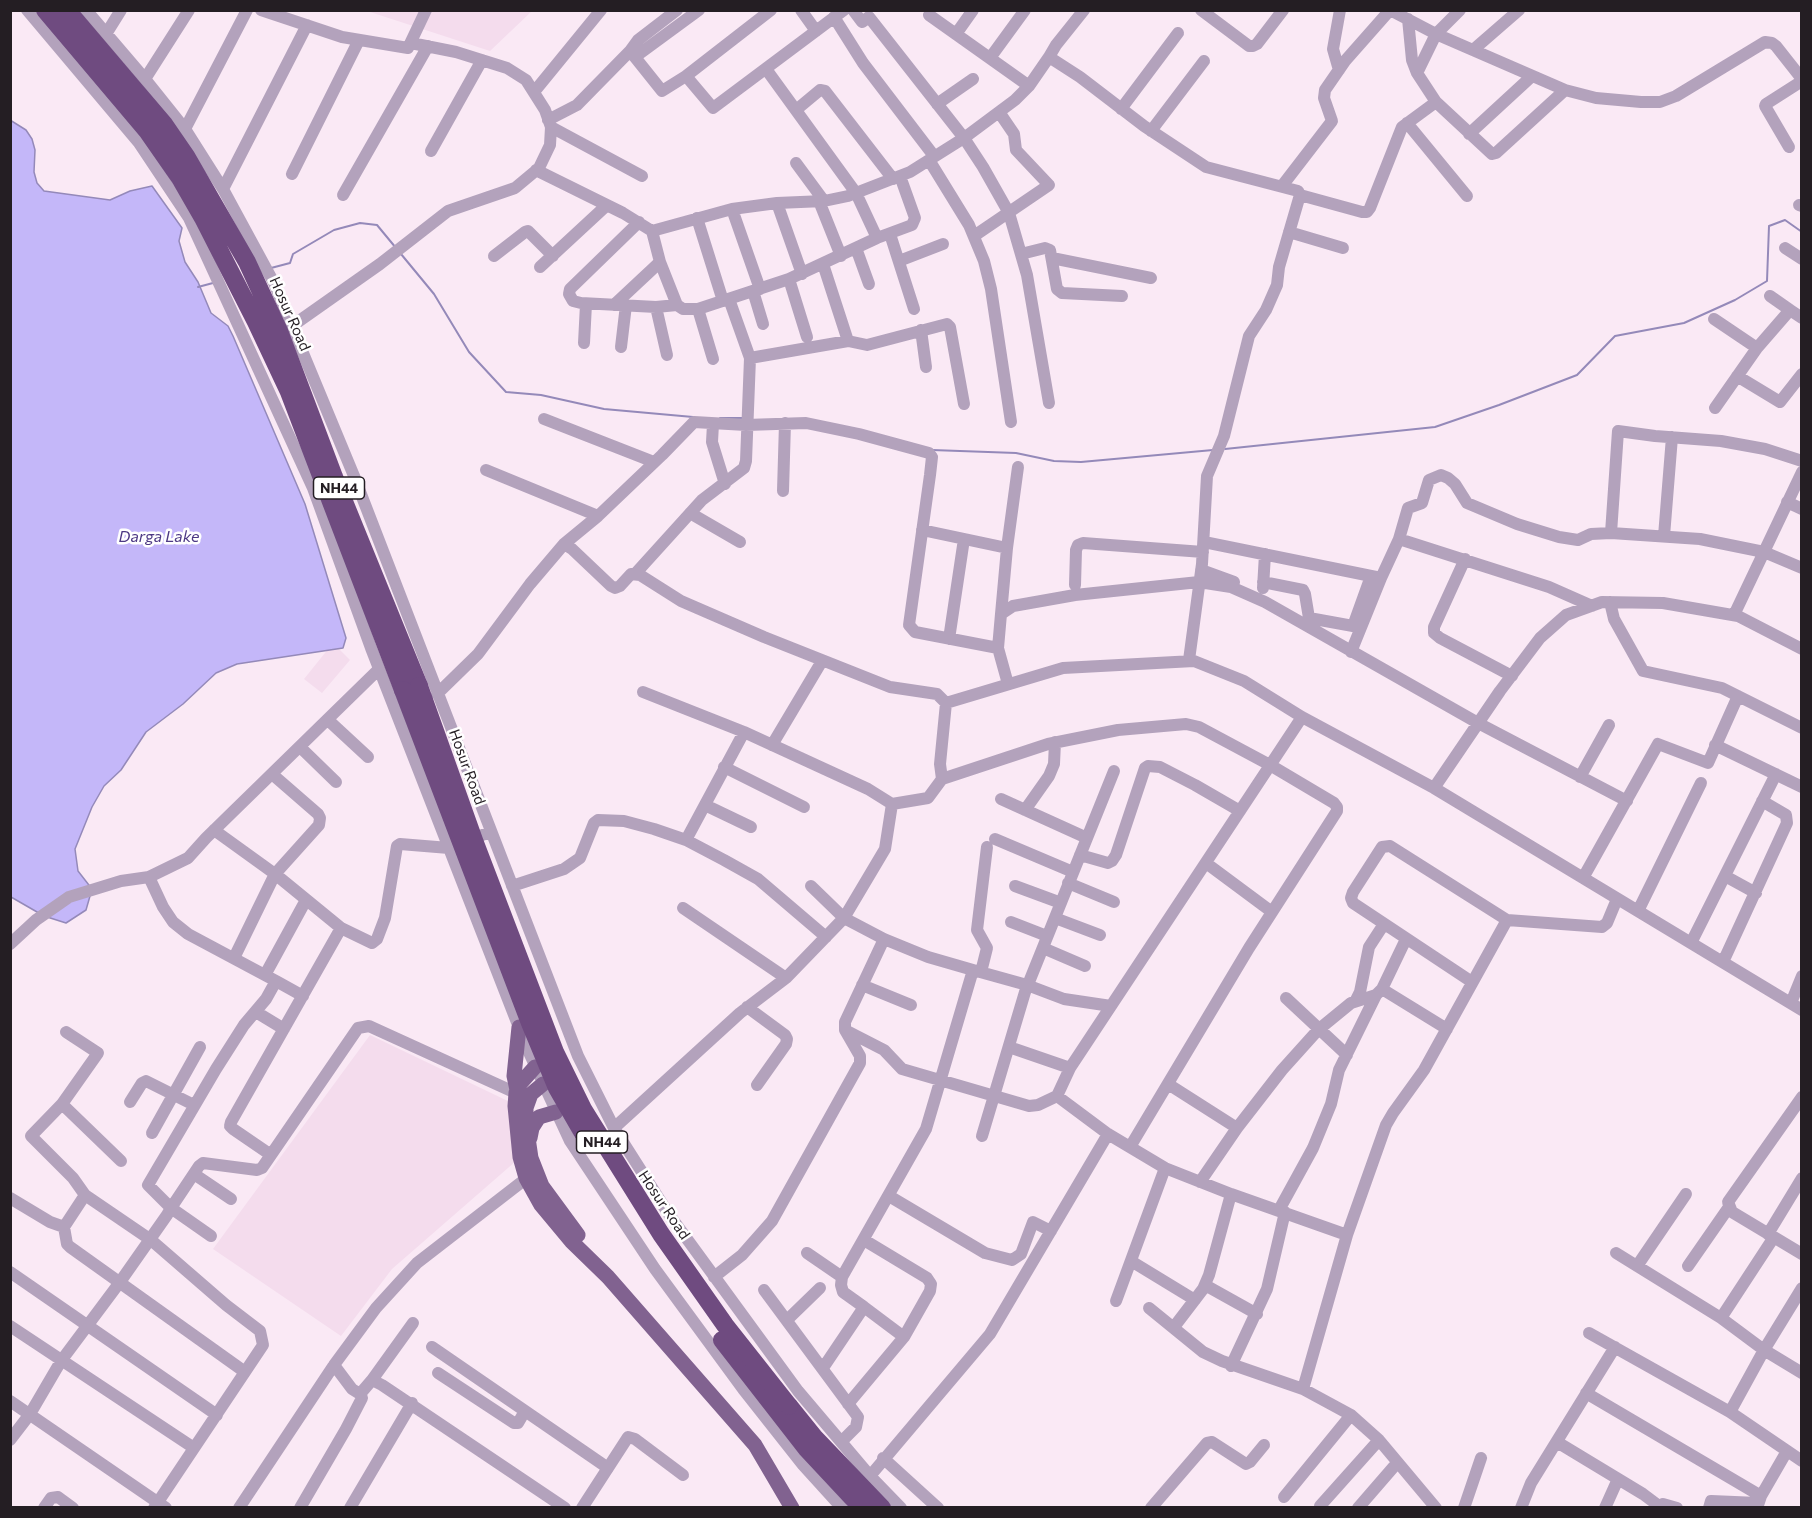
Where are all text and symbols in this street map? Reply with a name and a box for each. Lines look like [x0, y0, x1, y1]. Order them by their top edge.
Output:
street label: Hosur Road [266, 274, 314, 354]
road number: NH44 [314, 477, 364, 499]
water label: Darga Lake [119, 527, 199, 547]
street label: Hosur Road [445, 727, 489, 807]
road number: NH44 [576, 1131, 628, 1153]
street label: Hosur Road [634, 1167, 694, 1243]

